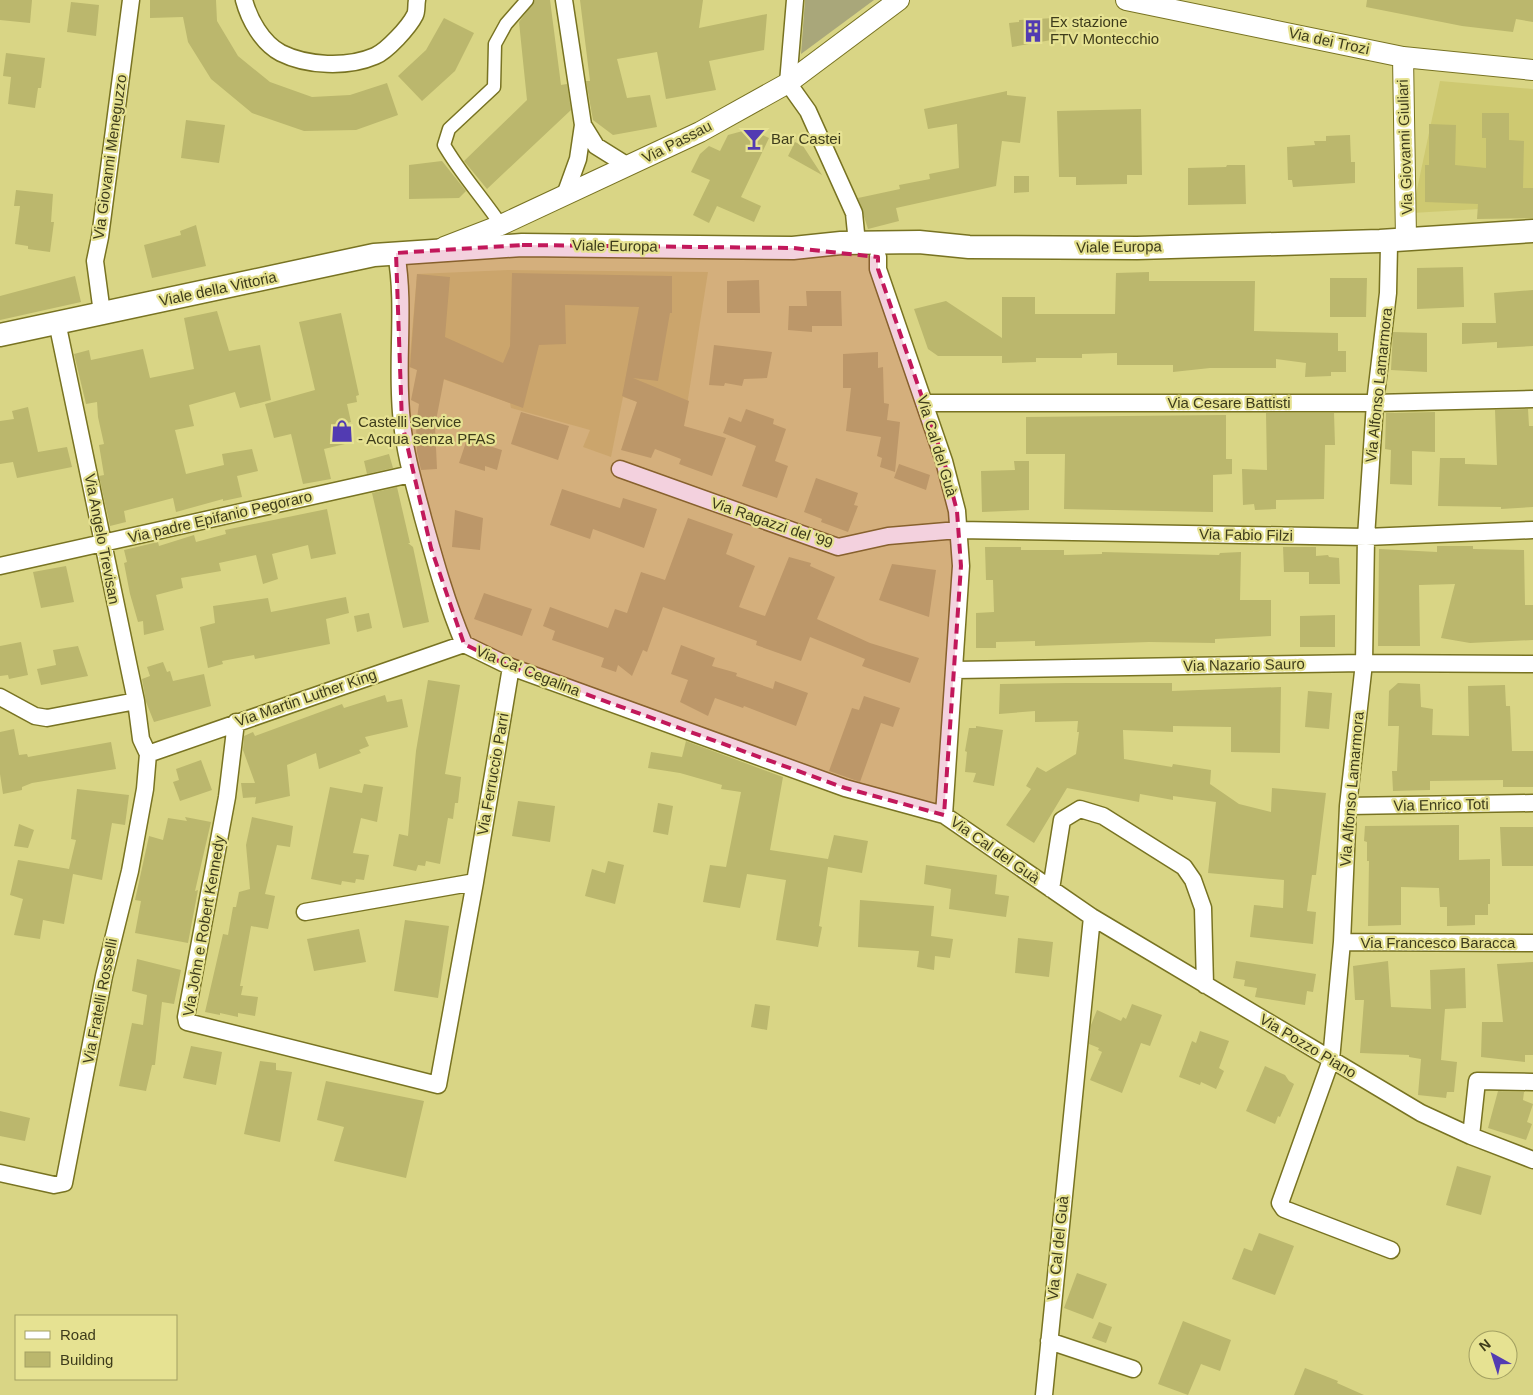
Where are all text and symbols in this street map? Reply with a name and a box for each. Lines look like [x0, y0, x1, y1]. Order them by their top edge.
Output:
place label: Ex stazione FTV Montecchio [1050, 13, 1159, 47]
building icon: Ex stazione FTV Montecchio [1020, 18, 1046, 44]
street label: Via dei Trozi [1287, 24, 1371, 57]
street label: Via Giovanni Meneguzzo [90, 73, 130, 241]
street label: Via Giovanni Giuliari [1394, 79, 1415, 215]
street label: Via Passau [639, 117, 714, 166]
bar icon: Bar Castei [741, 126, 767, 152]
place label: Bar Castei [771, 130, 841, 147]
street label: Viale Europa [572, 236, 659, 255]
street label: Viale Europa [1076, 237, 1163, 256]
street label: Viale della Vittoria [158, 268, 279, 309]
street label: Via Alfonso Lamarmora [1362, 306, 1395, 463]
street label: Via Cal del Guà [914, 393, 961, 499]
street label: Via Cesare Battisti [1167, 394, 1291, 411]
place label: Castelli Service - Acqua senza PFAS [358, 413, 496, 447]
shop icon: Castelli Service - Acqua senza PFAS [329, 418, 355, 444]
street label: Via Angelo Trevisan [82, 472, 123, 605]
street label: Via padre Epifanio Pegoraro [126, 487, 313, 546]
street label: Via Ragazzi del '99 [709, 494, 835, 551]
street label: Via Fabio Filzi [1199, 525, 1293, 544]
street label: Via Ca' Cegalina [474, 642, 583, 699]
street label: Via Nazario Sauro [1183, 655, 1305, 674]
street label: Via Martin Luther King [233, 665, 379, 730]
street label: Via Alfonso Lamarmora [1336, 710, 1367, 867]
street label: Via Ferruccio Parri [473, 711, 512, 836]
street label: Via Enrico Toti [1393, 795, 1489, 814]
street label: Via Cal del Guà [947, 813, 1044, 887]
street label: Via John e Robert Kennedy [179, 834, 228, 1018]
street label: Via Francesco Baracca [1361, 934, 1516, 951]
street label: Via Fratelli Rosselli [79, 937, 120, 1065]
street label: Via Pozzo Piano [1257, 1010, 1360, 1081]
street label: Via Cal del Guà [1044, 1194, 1072, 1301]
legend [15, 1315, 178, 1380]
text: Road [60, 1326, 96, 1343]
north arrow [1468, 1330, 1518, 1380]
text: N [1476, 1335, 1494, 1354]
text: Building [60, 1351, 113, 1368]

